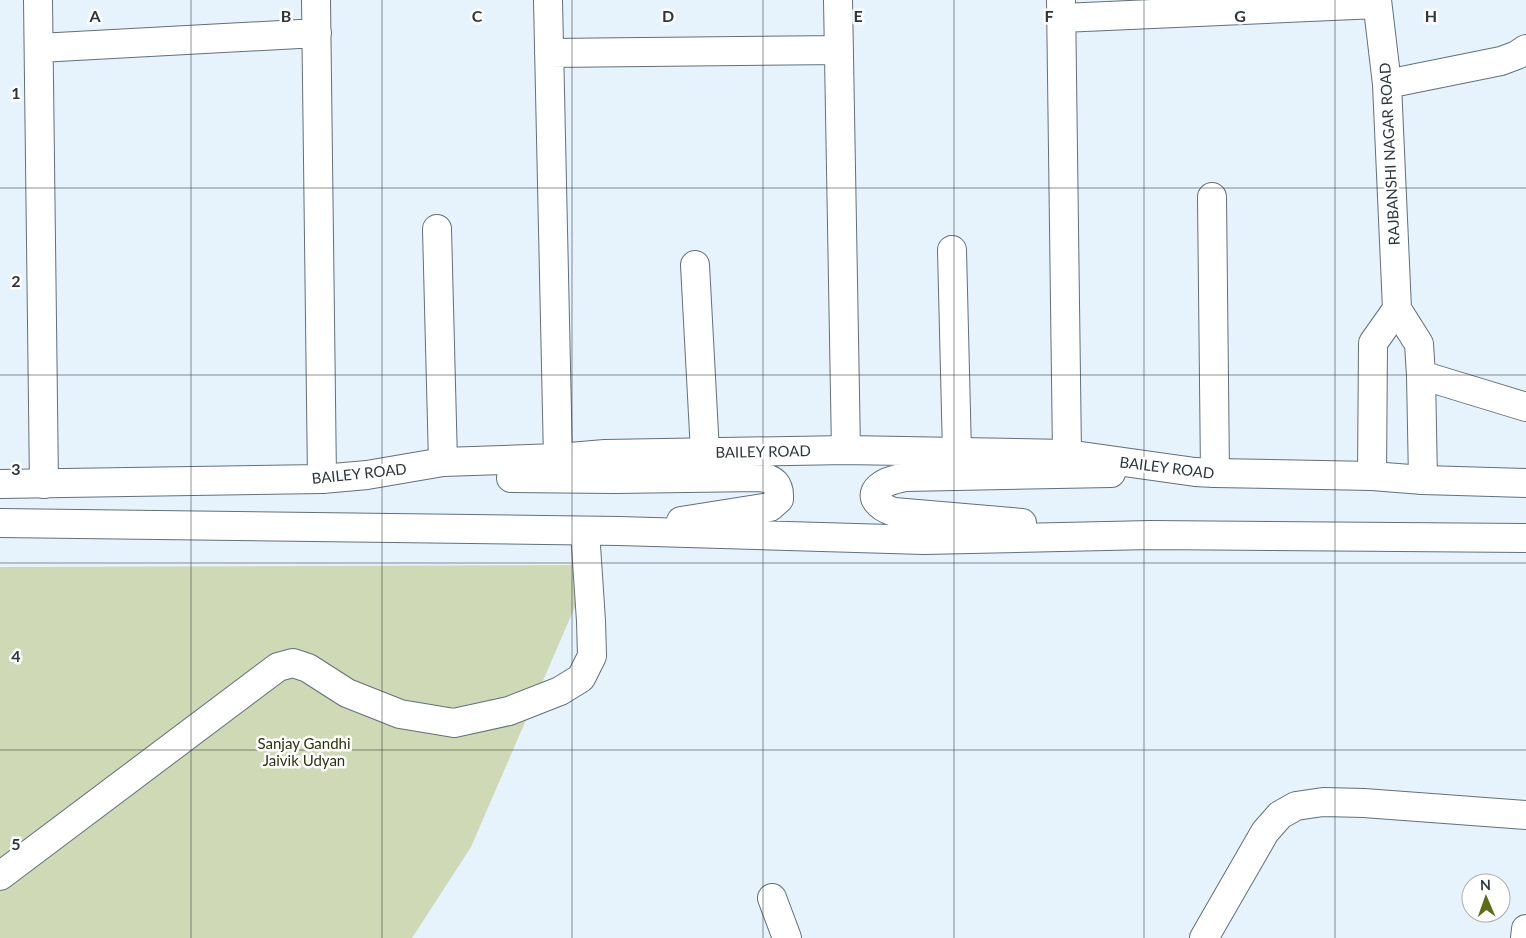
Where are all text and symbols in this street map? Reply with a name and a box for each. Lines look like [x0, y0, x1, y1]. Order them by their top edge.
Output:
text: A [88, 6, 101, 25]
text: B [281, 6, 291, 25]
text: C [472, 6, 483, 25]
text: D [662, 6, 674, 25]
text: E [853, 6, 863, 25]
text: F [1044, 6, 1054, 25]
text: G [1234, 6, 1246, 25]
text: H [1425, 6, 1437, 25]
street label: RAJBANSHI NAGAR ROAD [1375, 62, 1403, 246]
text: 1 [11, 83, 21, 102]
text: 2 [11, 271, 21, 290]
street label: BAILEY ROAD [715, 441, 811, 461]
street label: BAILEY ROAD [1119, 452, 1215, 482]
text: 3 [11, 459, 21, 478]
street label: BAILEY ROAD [311, 459, 407, 487]
text: 4 [11, 646, 21, 665]
park label: Sanjay Gandhi Jaivik Udyan [257, 734, 351, 769]
text: 5 [11, 834, 21, 853]
north arrow [1461, 873, 1511, 923]
text: N [1480, 876, 1491, 893]

